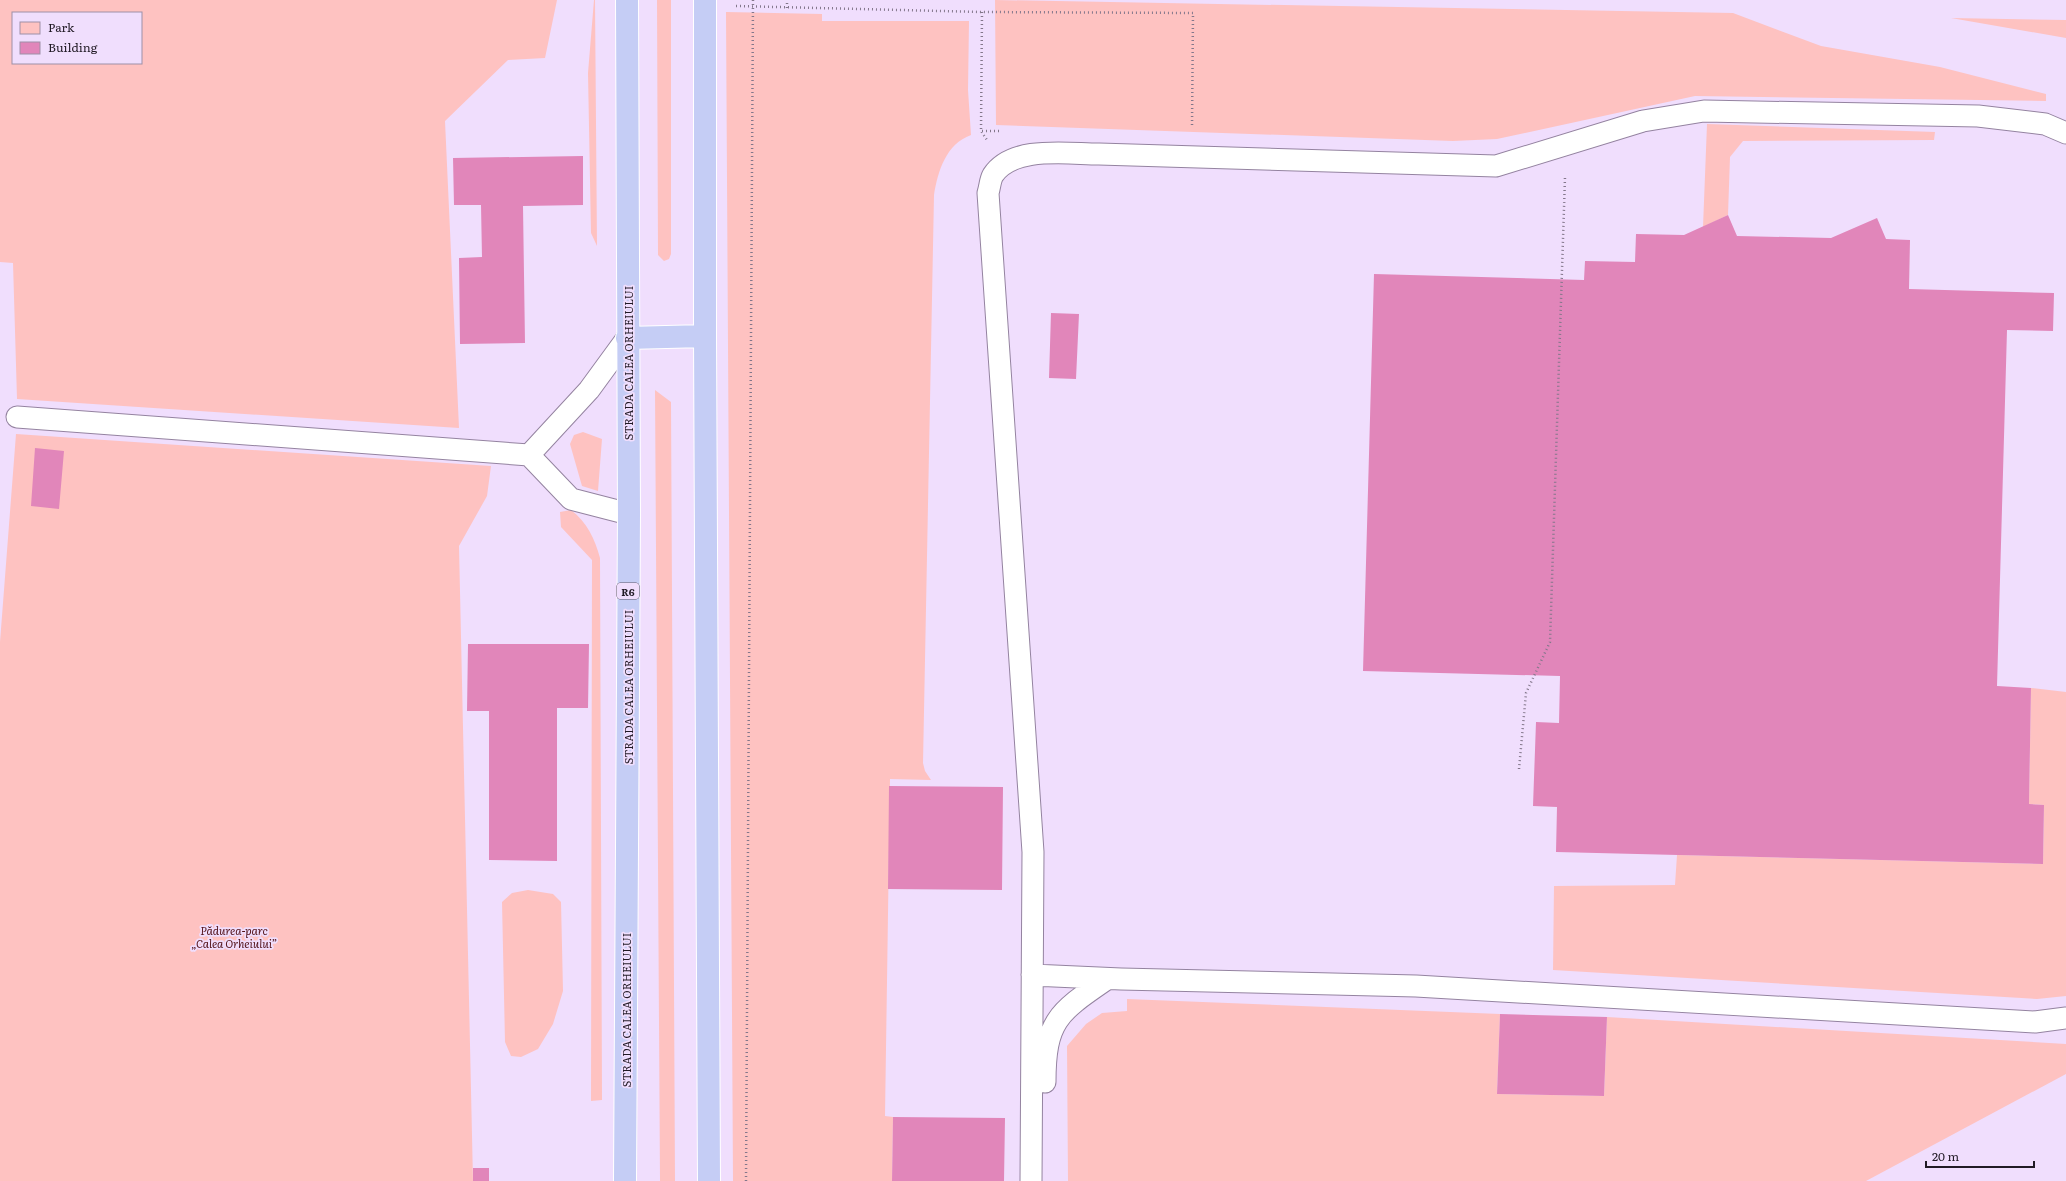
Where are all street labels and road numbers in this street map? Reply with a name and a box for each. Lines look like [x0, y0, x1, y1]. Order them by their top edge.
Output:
street label: STRADA CALEA ORHEIULUI [620, 286, 636, 440]
road number: R6 [617, 583, 639, 599]
street label: STRADA CALEA ORHEIULUI [620, 610, 636, 764]
street label: STRADA CALEA ORHEIULUI [618, 933, 634, 1087]

